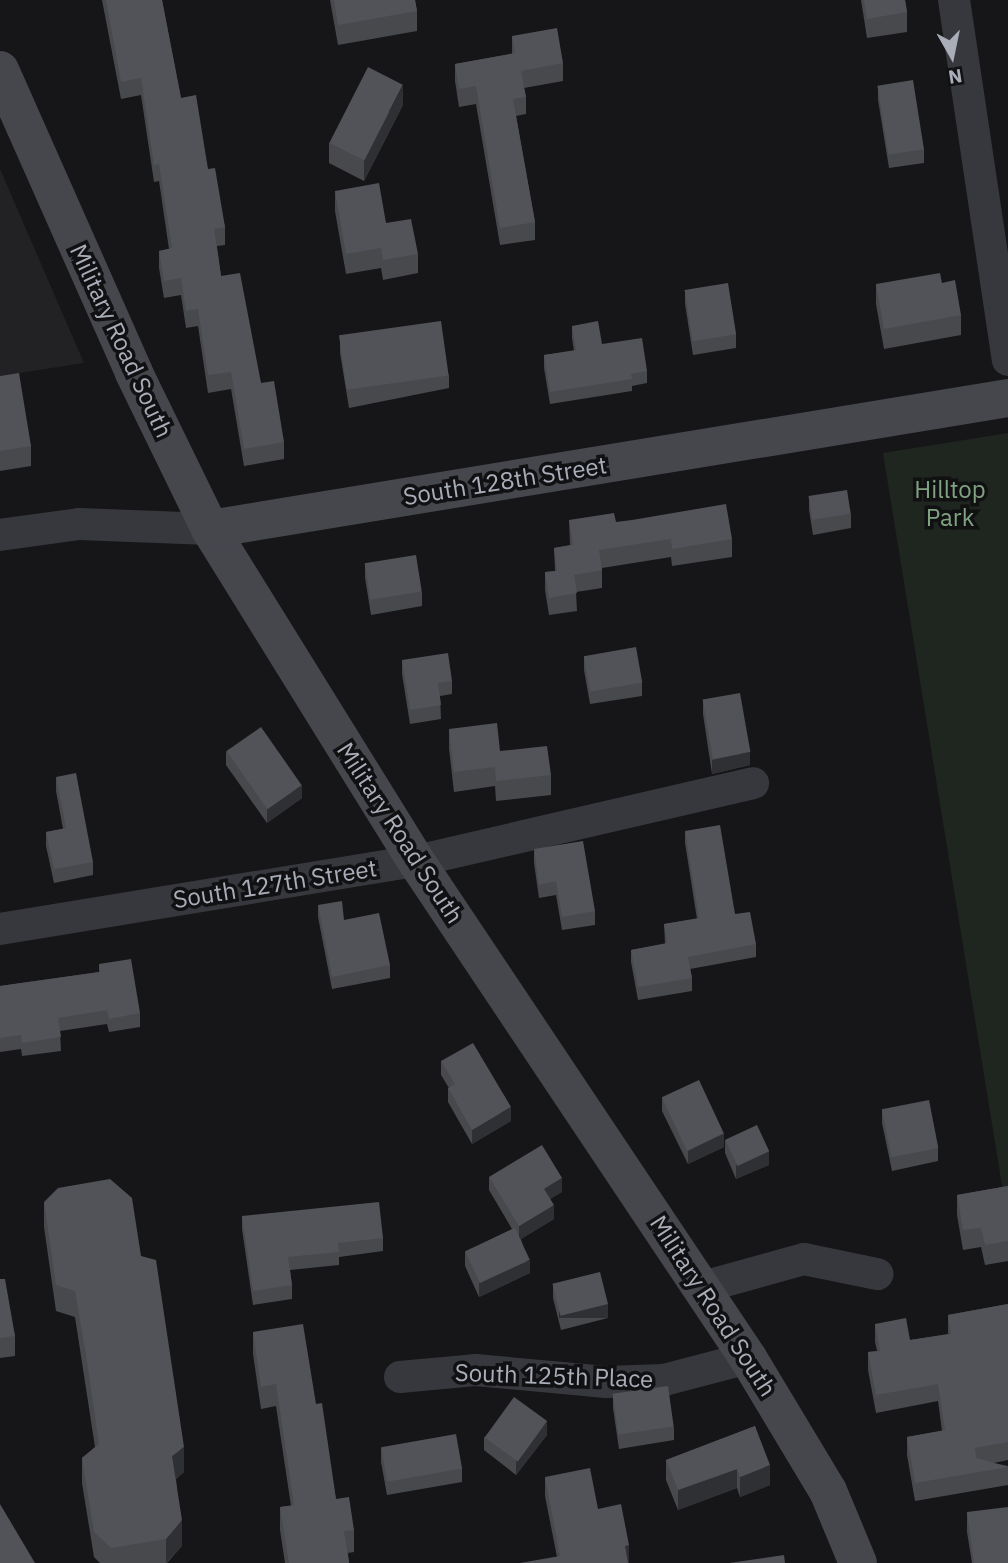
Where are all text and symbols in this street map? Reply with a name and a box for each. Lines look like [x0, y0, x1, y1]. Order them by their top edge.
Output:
north arrow [917, 21, 987, 91]
text: N [947, 64, 964, 90]
street label: Military Road South [64, 240, 178, 442]
street label: South 128th Street [401, 451, 609, 511]
park label: Hilltop Park [914, 476, 986, 532]
street label: Military Road South [331, 737, 469, 929]
street label: South 127th Street [171, 854, 379, 914]
street label: Military Road South [644, 1210, 782, 1402]
street label: South 125th Place [454, 1358, 654, 1394]

